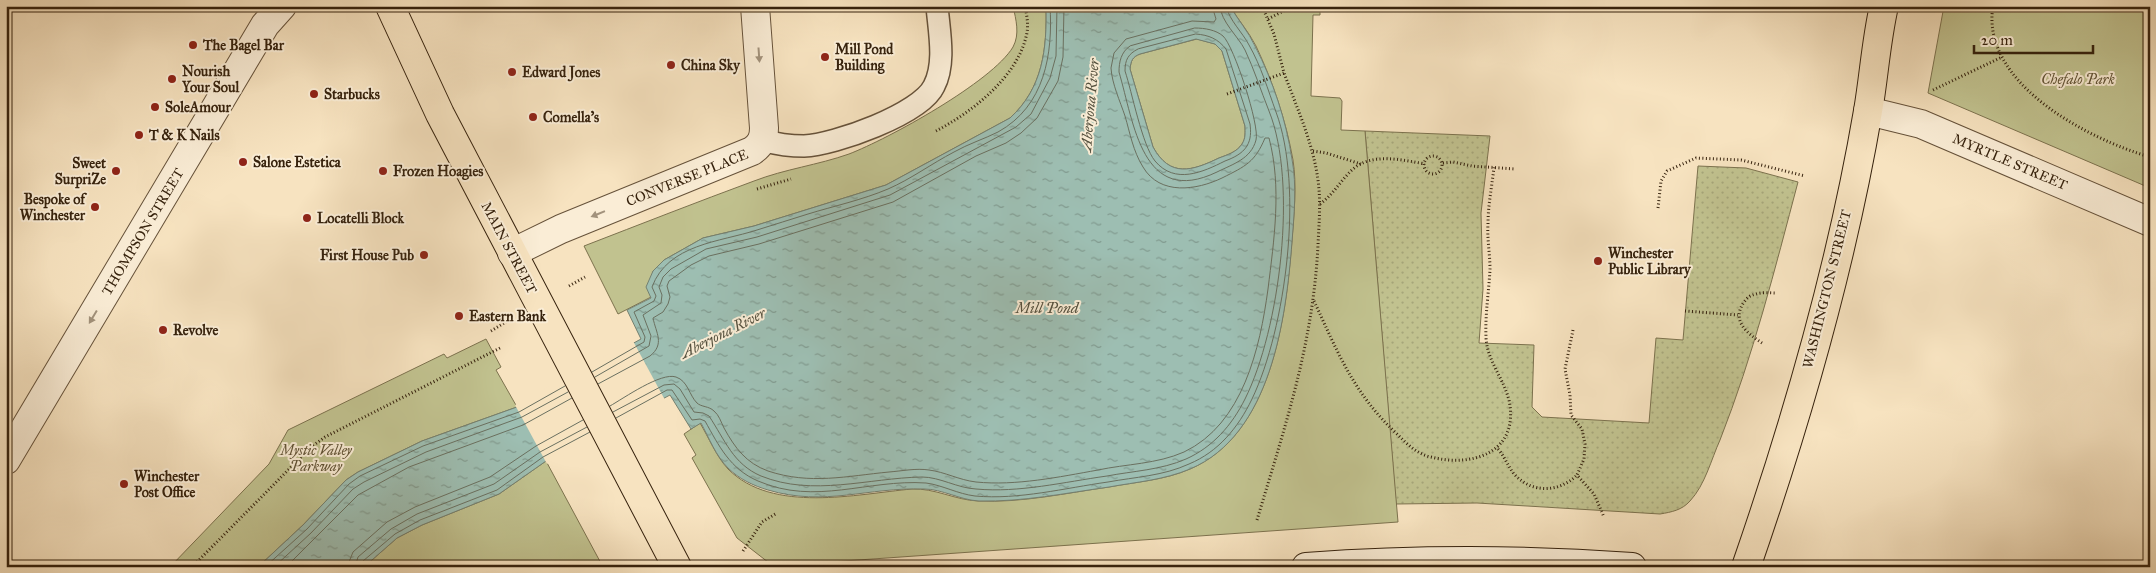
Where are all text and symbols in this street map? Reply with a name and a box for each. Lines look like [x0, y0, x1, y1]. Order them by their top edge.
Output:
scale bar [1974, 22, 2092, 54]
text: 20 m [1981, 31, 2013, 49]
place label: The Bagel Bar [202, 37, 285, 55]
marker: The Bagel Bar [187, 39, 199, 51]
place label: Mill Pond Building [835, 41, 894, 75]
one-way arrow [755, 47, 763, 63]
marker: Mill Pond Building [819, 51, 831, 63]
place label: China Sky [681, 57, 741, 75]
water label: Aberjona River [1077, 57, 1103, 154]
marker: China Sky [665, 59, 677, 71]
place label: Nourish Your Soul [181, 63, 240, 96]
place label: Edward Jones [522, 64, 600, 82]
marker: Edward Jones [506, 66, 518, 78]
park label: Chefalo Park [2041, 71, 2115, 88]
marker: Nourish Your Soul [166, 73, 178, 85]
place label: Starbucks [324, 86, 380, 103]
marker: Starbucks [308, 88, 320, 100]
place label: SoleAmour [165, 99, 232, 116]
marker: SoleAmour [149, 101, 161, 113]
place label: Comella's [543, 109, 599, 126]
marker: Comella's [527, 111, 539, 123]
place label: T & K Nails [148, 127, 220, 144]
marker: T & K Nails [133, 129, 145, 141]
street label: MYRTLE STREET [1950, 130, 2070, 194]
street label: CONVERSE PLACE [624, 146, 750, 210]
place label: Salone Estetica [253, 154, 342, 171]
place label: Sweet SurpriZe [55, 155, 106, 189]
marker: Salone Estetica [237, 156, 249, 168]
place label: Frozen Hoagies [393, 163, 483, 181]
street label: THOMPSON STREET [98, 165, 188, 299]
marker: Sweet SurpriZe [110, 165, 122, 177]
marker: Frozen Hoagies [377, 165, 389, 177]
place label: Bespoke of Winchester [20, 191, 87, 224]
street label: MAIN STREET [478, 199, 541, 297]
marker: Bespoke of Winchester [89, 201, 101, 213]
street label: WASHINGTON STREET [1799, 208, 1855, 370]
place label: Locatelli Block [317, 210, 405, 227]
one-way arrow [591, 211, 605, 219]
marker: Locatelli Block [301, 212, 313, 224]
place label: Winchester Public Library [1608, 245, 1692, 279]
place label: First House Pub [320, 247, 414, 264]
marker: First House Pub [418, 249, 430, 261]
marker: Winchester Public Library [1592, 255, 1604, 267]
water label: Mill Pond [1013, 299, 1080, 317]
water label: Aberjona River [676, 303, 769, 363]
place label: Eastern Bank [469, 308, 546, 325]
one-way arrow [89, 310, 98, 323]
marker: Eastern Bank [453, 310, 465, 322]
place label: Revolve [173, 322, 218, 339]
marker: Revolve [157, 324, 169, 336]
park label: Mystic Valley Parkway [278, 442, 353, 475]
place label: Winchester Post Office [134, 468, 200, 501]
marker: Winchester Post Office [118, 478, 130, 490]

